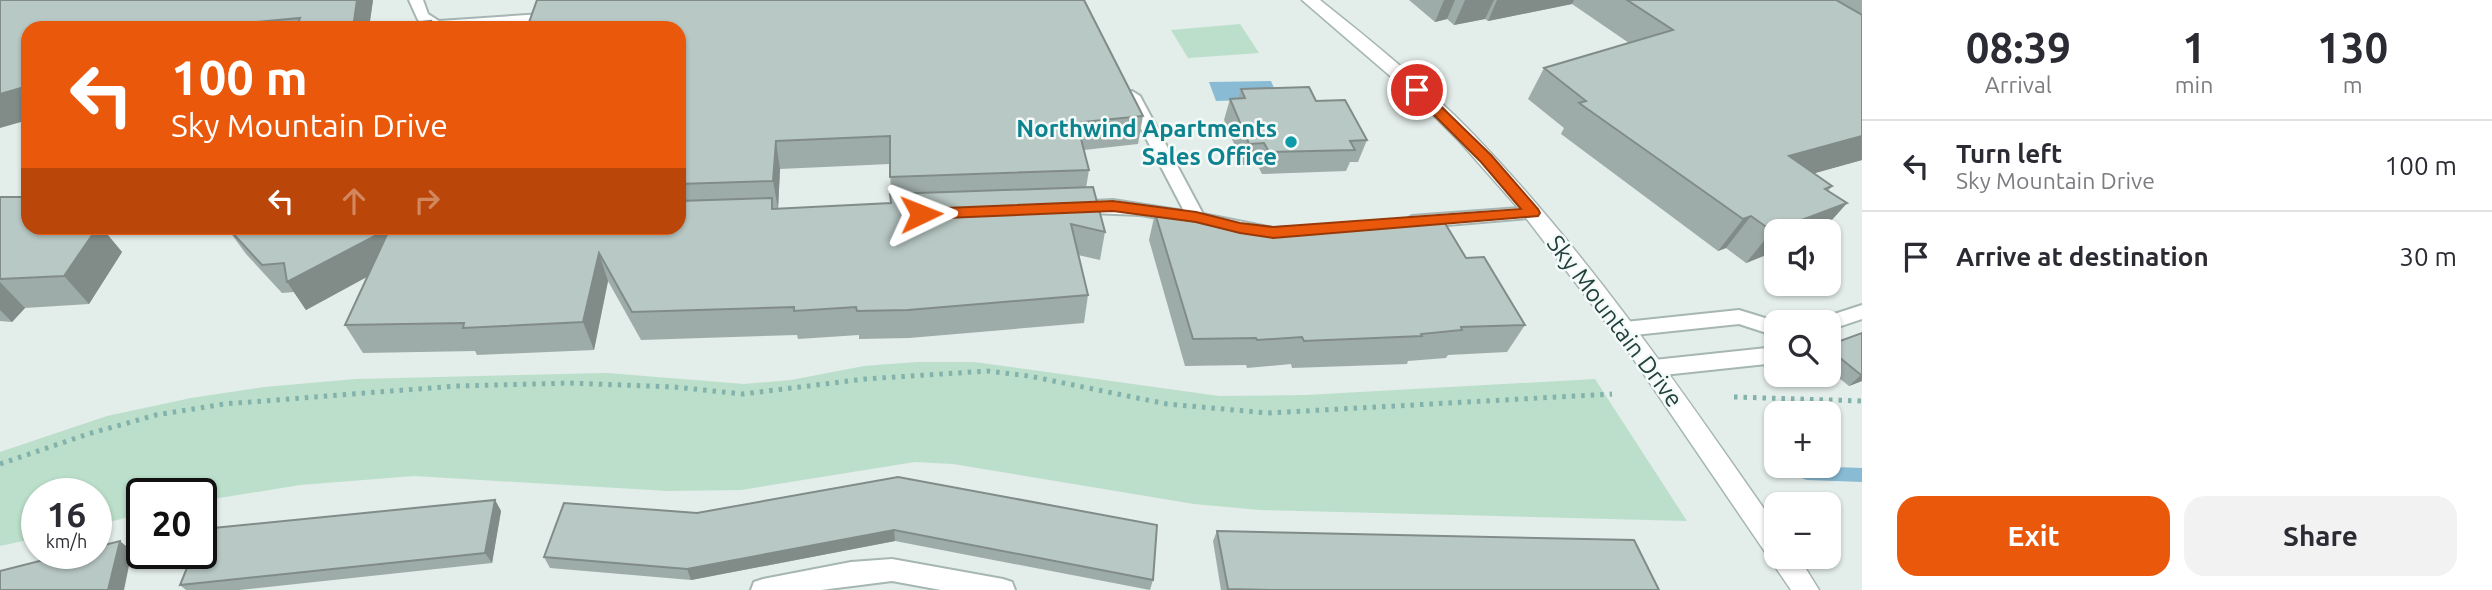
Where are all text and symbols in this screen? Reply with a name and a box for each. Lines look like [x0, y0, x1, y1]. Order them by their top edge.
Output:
text: 08:39 [1966, 24, 2071, 71]
text: 1 [2182, 24, 2206, 71]
text: 130 [2317, 24, 2388, 71]
icon: left [56, 49, 147, 140]
text: 100 m [171, 49, 308, 104]
pin [1387, 60, 1447, 120]
icon: arrive [1398, 71, 1436, 109]
text: Arrival [1985, 72, 2052, 97]
text: min [2175, 72, 2213, 97]
text: m [2343, 72, 2363, 97]
text: Sky Mountain Drive [171, 107, 448, 143]
place label: Northwind Apartments Sales Office [1016, 115, 1277, 170]
marker: Northwind Apartments Sales Office [1283, 134, 1299, 150]
text: Turn left [1956, 139, 2062, 168]
icon: left [1897, 147, 1935, 185]
text: 100 m [2385, 151, 2457, 180]
text: Sky Mountain Drive [1956, 168, 2155, 193]
position arrow [884, 177, 958, 251]
icon: left [262, 182, 300, 220]
icon: ahead [335, 182, 373, 220]
icon: right [408, 182, 446, 220]
map controls [1764, 219, 1841, 569]
button: sound [1764, 219, 1841, 296]
street label: Sky Mountain Drive [1542, 230, 1688, 412]
icon: arrive [1897, 238, 1935, 276]
text: Arrive at destination [1956, 242, 2209, 271]
text: 30 m [2399, 242, 2457, 271]
button: search [1764, 310, 1841, 387]
button: + [1764, 401, 1841, 478]
speed limit sign: 20 [126, 478, 217, 569]
button: − [1764, 492, 1841, 569]
text: 16 [47, 494, 86, 534]
button: Exit [1897, 496, 2170, 576]
button: Share [2184, 496, 2457, 576]
text: km/h [46, 531, 87, 551]

